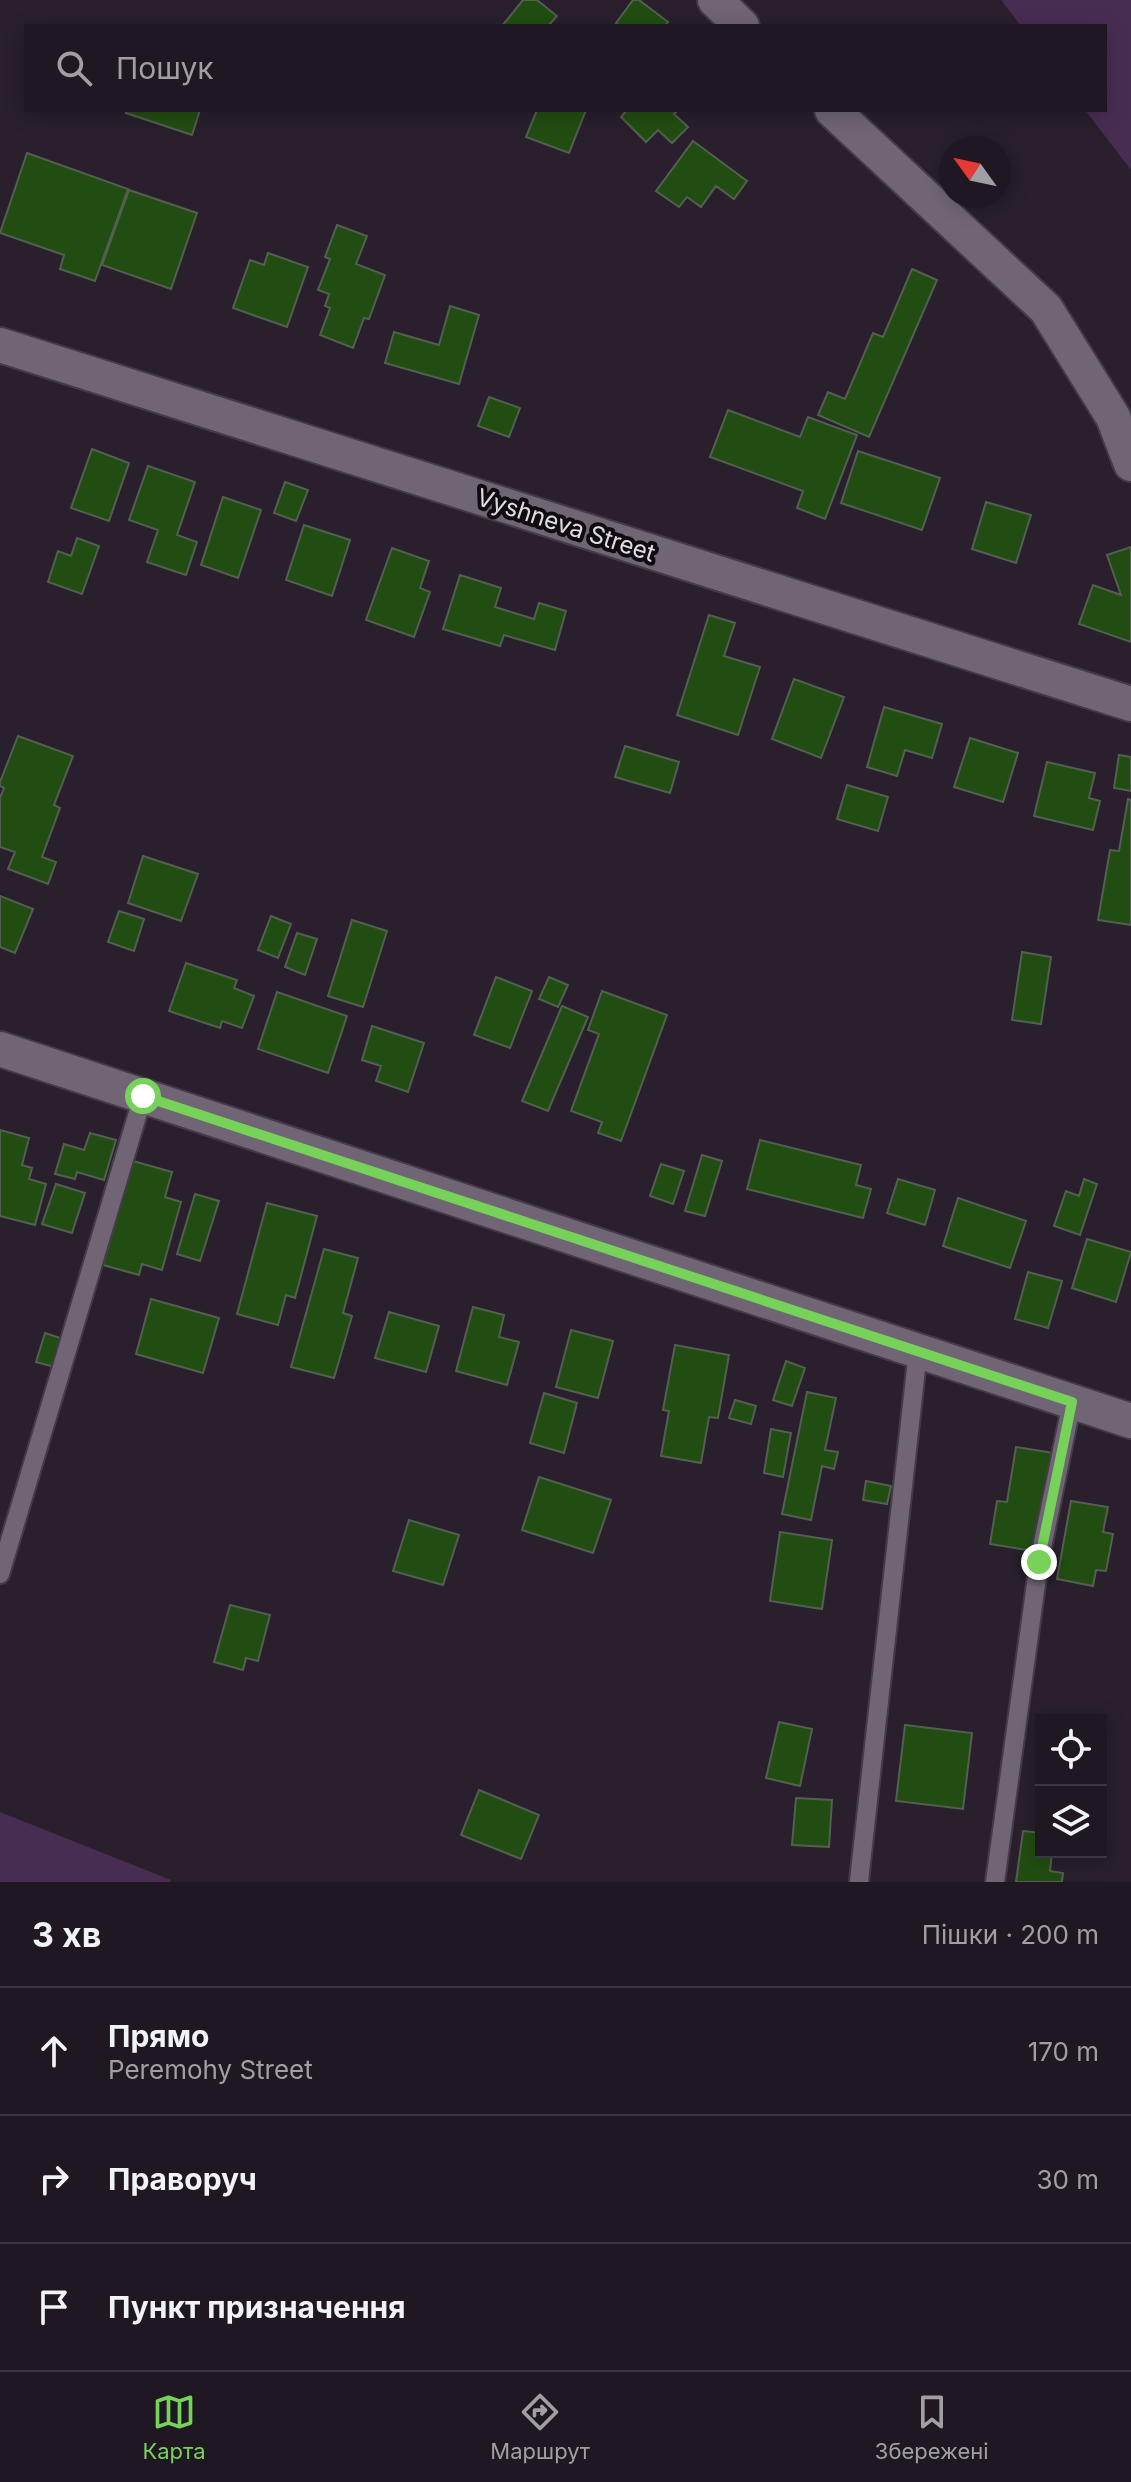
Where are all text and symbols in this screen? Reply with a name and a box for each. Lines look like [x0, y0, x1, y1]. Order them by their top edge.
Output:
search box [24, 24, 1107, 112]
icon: search [52, 46, 96, 90]
text: Пошук [116, 50, 214, 86]
north arrow [939, 136, 1011, 208]
street label: Vyshneva Street [473, 482, 659, 568]
route start [125, 1078, 161, 1114]
route end [1021, 1544, 1057, 1580]
map controls [1035, 1714, 1107, 1858]
button: locate [1035, 1714, 1107, 1786]
button: layers [1035, 1786, 1107, 1858]
text: 3 хв [32, 1914, 101, 1955]
text: Пішки · 200 m [922, 1919, 1099, 1950]
text: Прямо [108, 2018, 209, 2054]
icon: ahead [32, 2029, 76, 2073]
text: 170 m [1028, 2036, 1099, 2067]
text: Peremohy Street [108, 2054, 313, 2085]
icon: right [32, 2157, 76, 2201]
text: Праворуч [108, 2161, 257, 2197]
text: 30 m [1036, 2164, 1099, 2195]
icon: arrive [32, 2285, 76, 2329]
text: Пункт призначення [108, 2289, 406, 2325]
tab: Карта [142, 2390, 206, 2464]
tab: Маршрут [490, 2390, 590, 2464]
tab: Збережені [875, 2390, 989, 2464]

